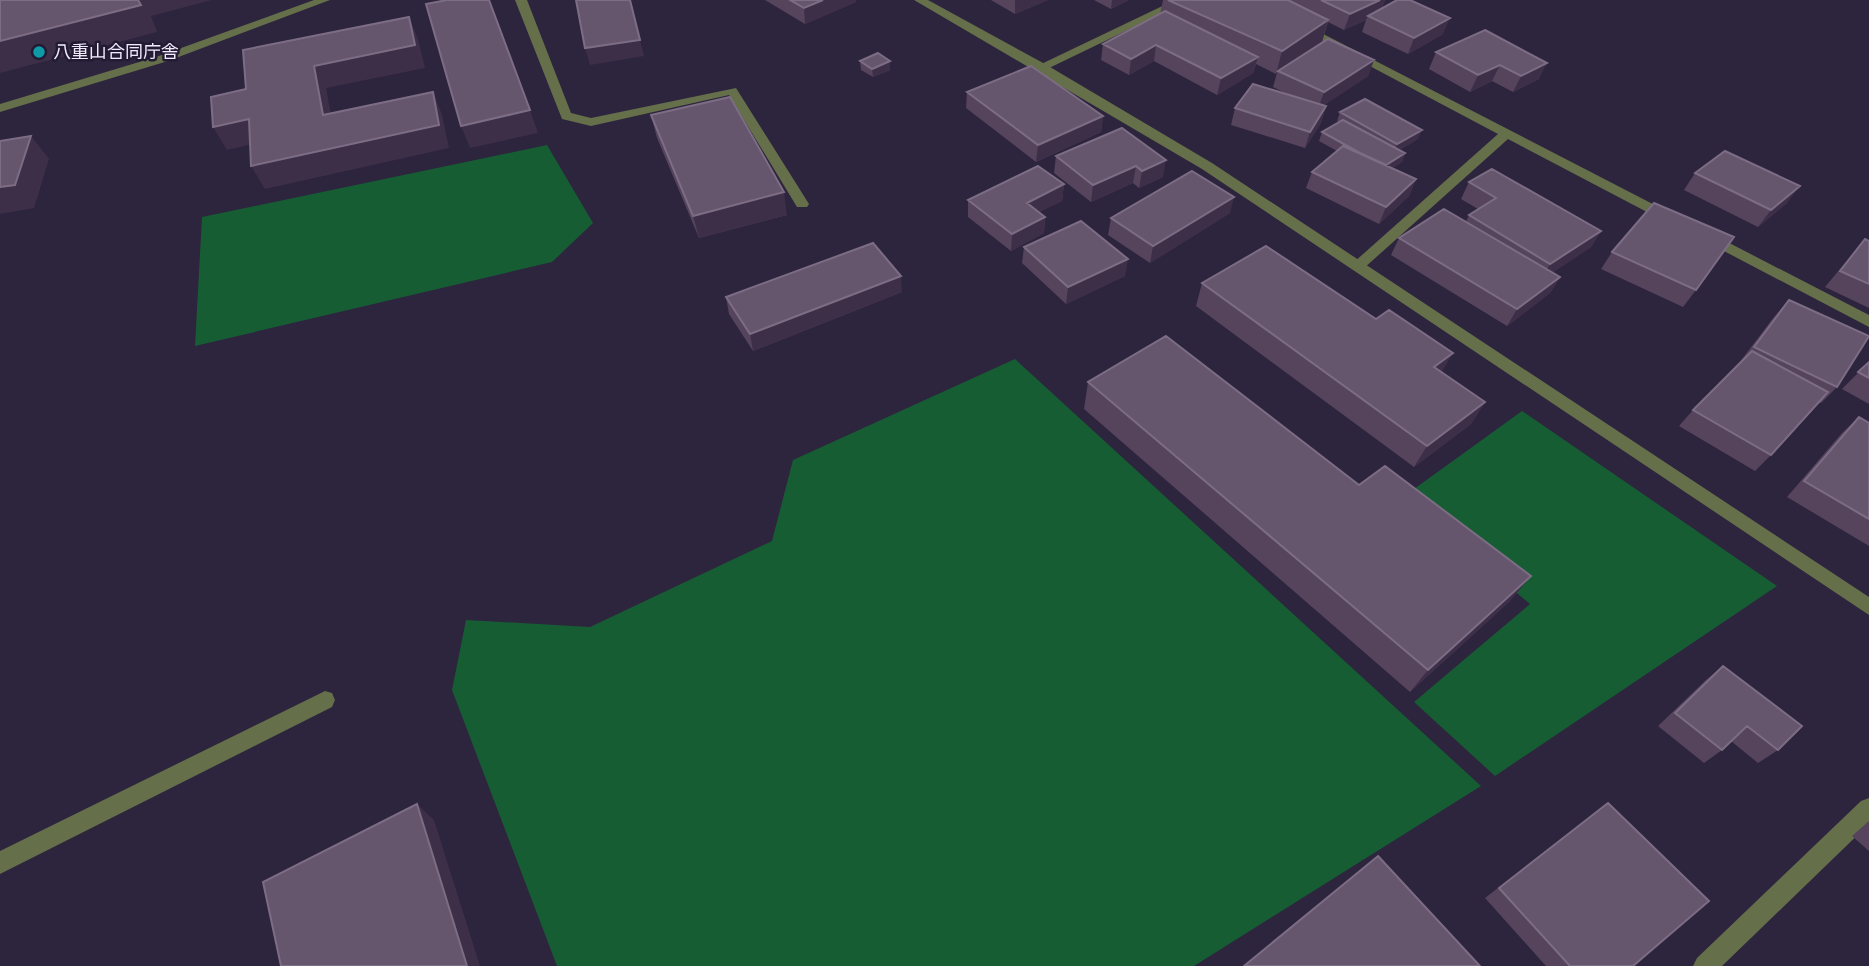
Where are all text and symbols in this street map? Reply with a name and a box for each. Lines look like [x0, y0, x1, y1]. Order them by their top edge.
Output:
place label: 八重山合同庁舎 [53, 41, 179, 63]
marker: 八重山合同庁舎 [31, 44, 47, 60]

